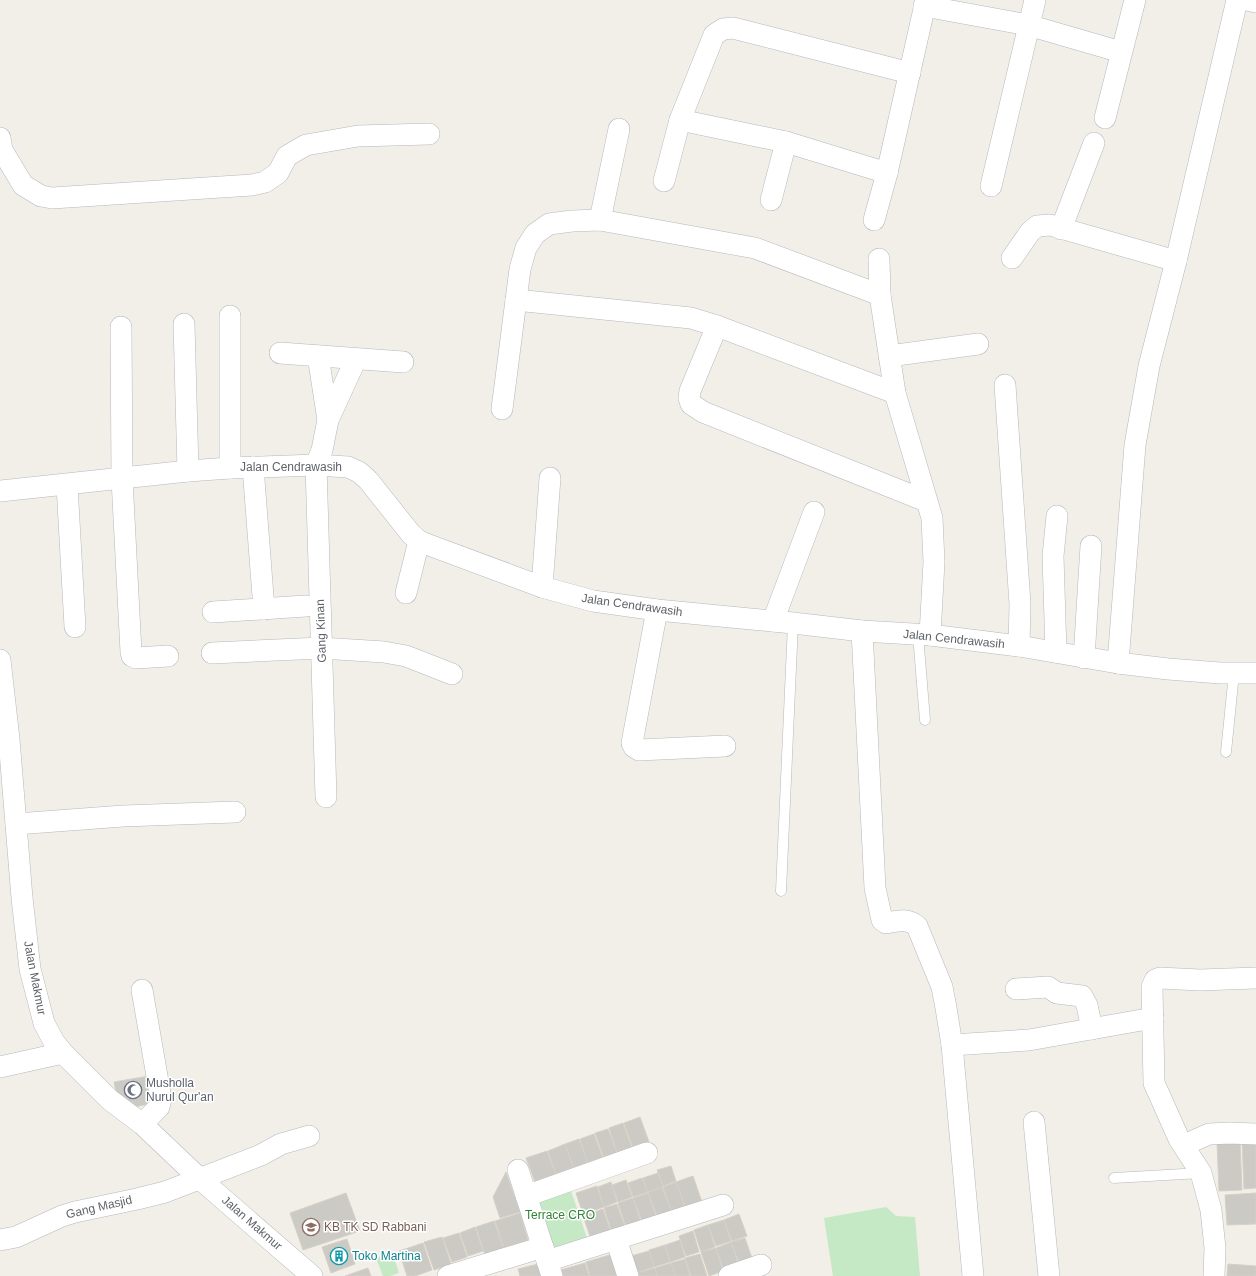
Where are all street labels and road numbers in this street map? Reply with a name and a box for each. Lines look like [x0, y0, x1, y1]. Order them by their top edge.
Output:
street label: Jalan Cendrawasih [240, 460, 342, 474]
street label: Jalan Cendrawasih [580, 591, 684, 619]
street label: Gang Kinan [313, 599, 329, 663]
street label: Jalan Cendrawasih [903, 627, 1005, 651]
street label: Jalan Makmur [21, 940, 49, 1016]
street label: Gang Masjid [65, 1193, 133, 1221]
street label: Jalan Makmur [219, 1193, 285, 1253]

